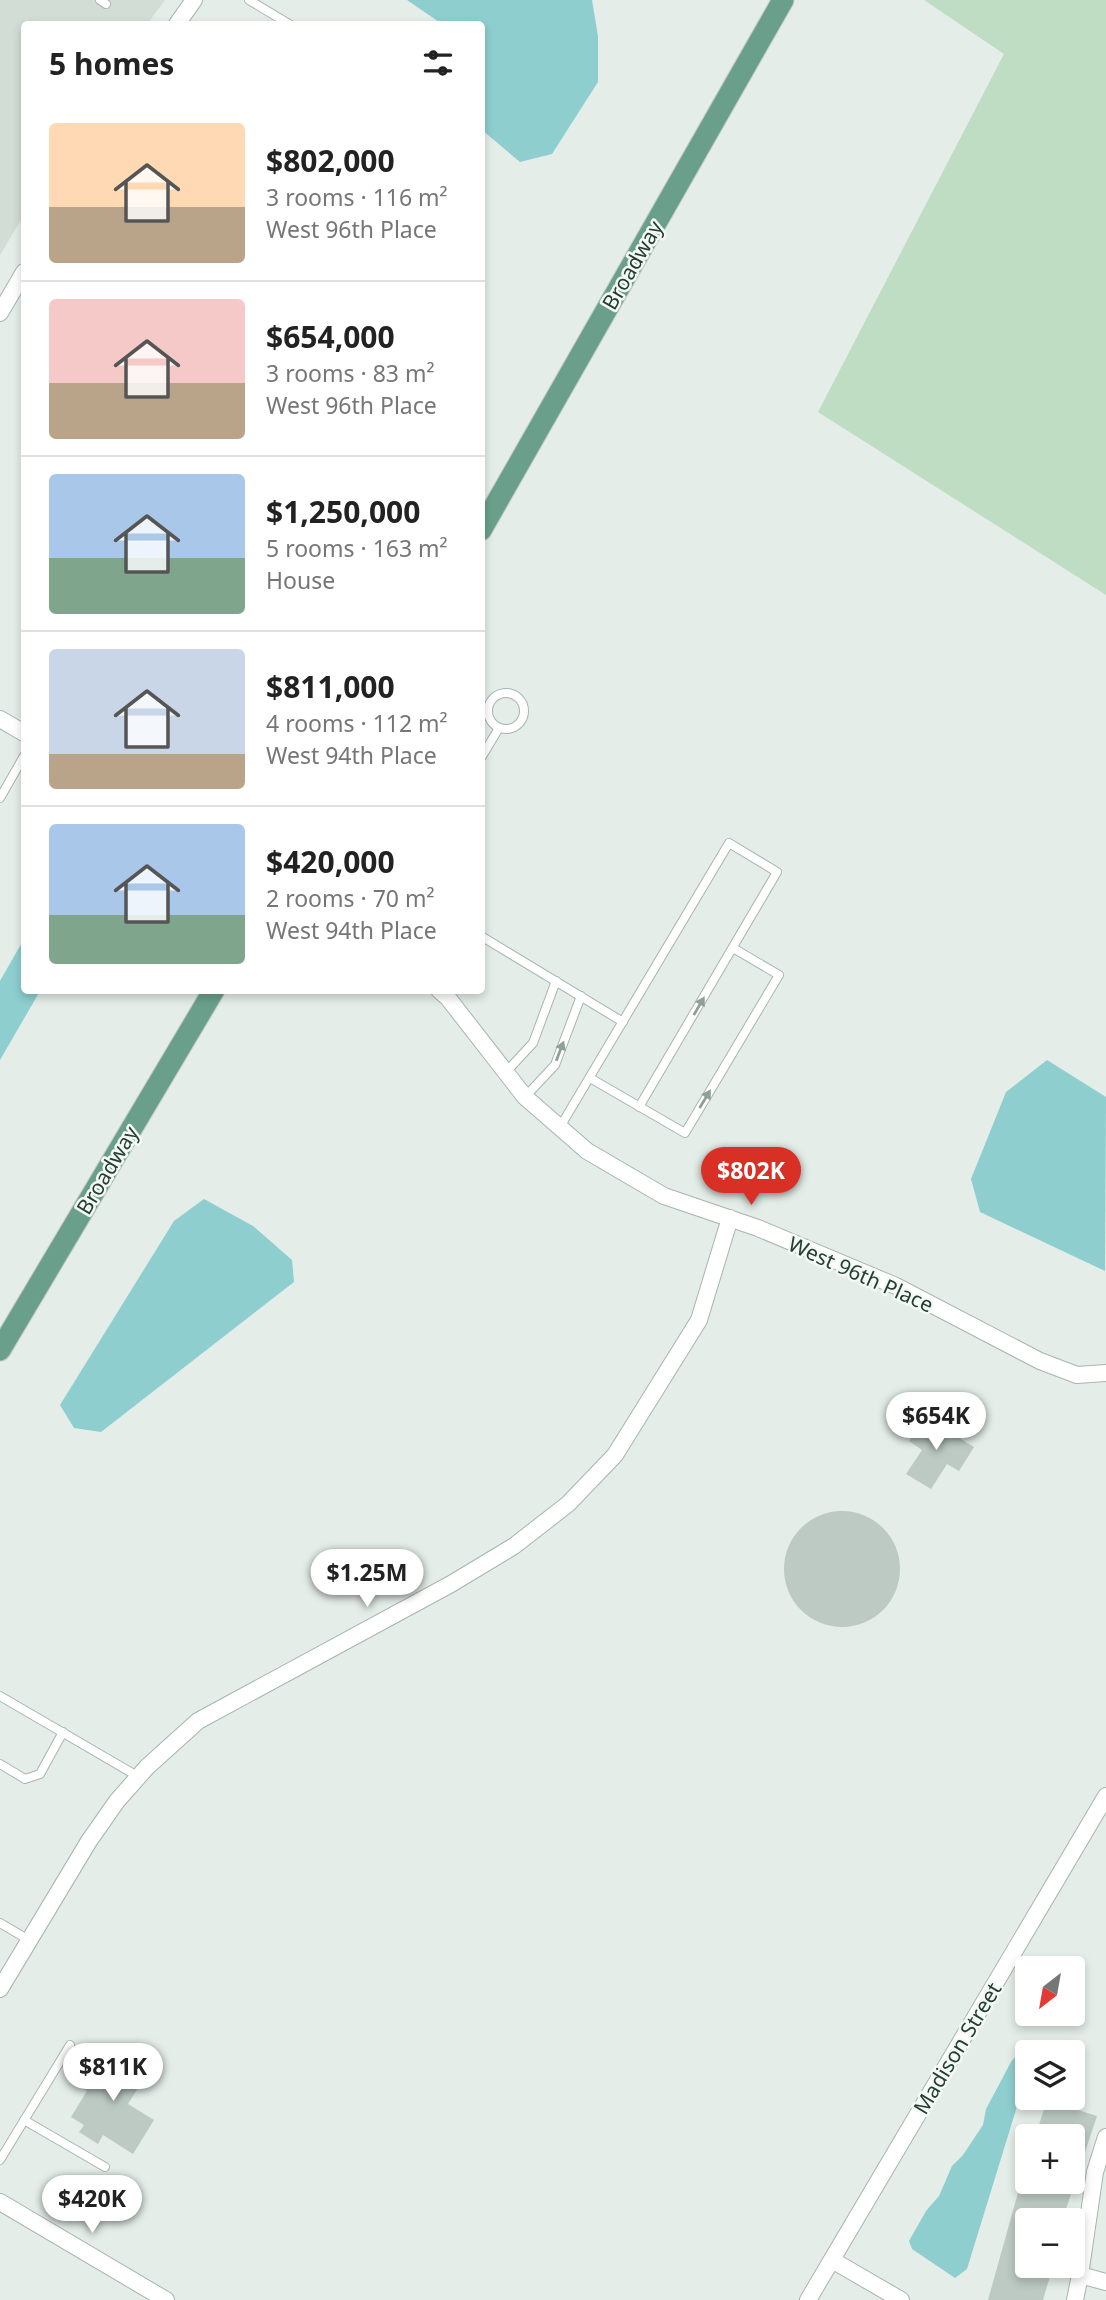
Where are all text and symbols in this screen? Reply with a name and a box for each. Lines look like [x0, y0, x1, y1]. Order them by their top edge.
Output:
text: 5 homes [49, 43, 174, 84]
icon: filters [419, 44, 457, 82]
text: $802,000 [266, 140, 395, 181]
icon: home [105, 151, 189, 235]
text: 3 rooms · 116 m² [266, 181, 448, 213]
text: West 96th Place [266, 213, 437, 245]
street label: Broadway [595, 215, 669, 315]
text: $654,000 [266, 316, 395, 357]
icon: home [105, 327, 189, 411]
text: 3 rooms · 83 m² [266, 357, 435, 389]
text: West 96th Place [266, 389, 437, 421]
text: $1,250,000 [266, 491, 420, 532]
icon: home [105, 502, 189, 586]
text: 5 rooms · 163 m² [266, 532, 448, 564]
text: House [266, 564, 335, 596]
text: $811,000 [266, 666, 395, 707]
icon: home [105, 677, 189, 761]
text: 4 rooms · 112 m² [266, 707, 448, 739]
text: West 94th Place [266, 739, 437, 771]
text: $420,000 [266, 841, 395, 882]
icon: home [105, 852, 189, 936]
text: 2 rooms · 70 m² [266, 882, 435, 914]
text: West 94th Place [266, 914, 437, 946]
one-way arrow [692, 996, 705, 1015]
one-way arrow [555, 1040, 566, 1061]
one-way arrow [699, 1089, 712, 1108]
street label: Broadway [70, 1120, 144, 1219]
pin: $802K [702, 1148, 800, 1207]
text: $802K [717, 1154, 785, 1186]
street label: West 96th Place [784, 1229, 938, 1319]
pin: $654K [887, 1392, 985, 1452]
text: $654K [902, 1399, 970, 1431]
pin: $1.25M [310, 1550, 424, 1609]
text: $1.25M [327, 1556, 407, 1588]
north arrow [1015, 1956, 1085, 2026]
map controls [1015, 1956, 1085, 2278]
street label: Madison Street [907, 1977, 1008, 2119]
button: layers [1015, 2040, 1085, 2110]
pin: $811K [64, 2044, 162, 2103]
text: $811K [79, 2050, 147, 2082]
button: + [1015, 2124, 1085, 2194]
pin: $420K [43, 2176, 141, 2235]
text: $420K [58, 2182, 126, 2214]
button: − [1015, 2208, 1085, 2278]

